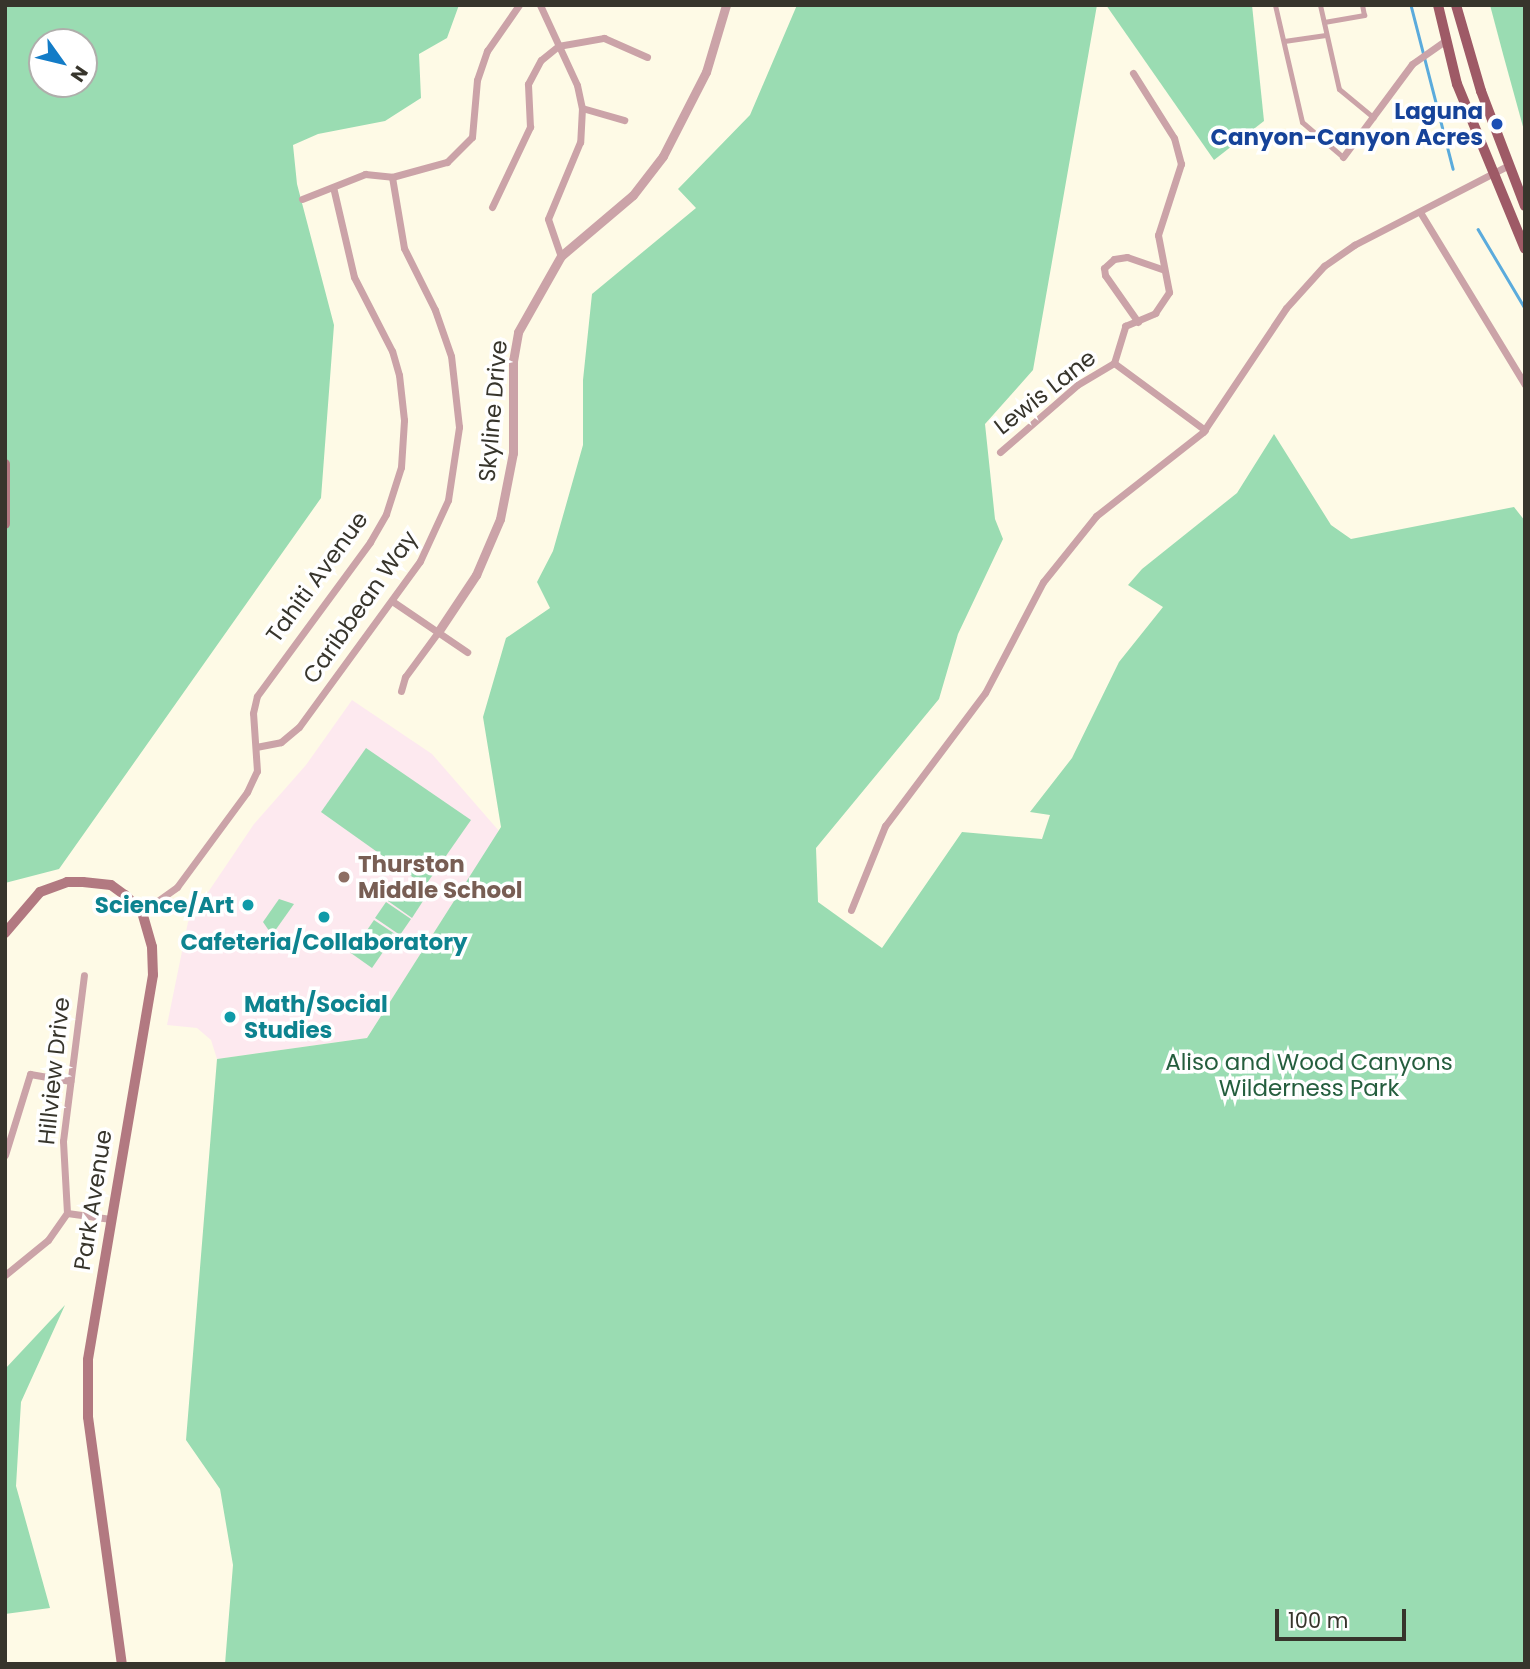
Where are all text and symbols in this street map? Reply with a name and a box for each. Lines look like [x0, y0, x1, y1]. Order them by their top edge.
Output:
north arrow [28, 28, 98, 98]
text: N [64, 60, 94, 87]
place label: Laguna Canyon-Canyon Acres [1210, 97, 1483, 151]
marker: Laguna Canyon-Canyon Acres [1489, 116, 1505, 132]
street label: Skyline Drive [473, 339, 513, 483]
street label: Lewis Lane [989, 344, 1101, 440]
street label: Tahiti Avenue [260, 506, 374, 648]
street label: Caribbean Way [297, 525, 423, 689]
place label: Thurston Middle School [358, 850, 523, 904]
marker: Thurston Middle School [336, 869, 352, 885]
place label: Science/Art [95, 891, 234, 919]
marker: Science/Art [240, 897, 256, 913]
marker: Cafeteria/Collaboratory [316, 909, 332, 925]
place label: Cafeteria/Collaboratory [180, 928, 468, 956]
place label: Math/Social Studies [244, 990, 388, 1044]
street label: Hillview Drive [33, 996, 75, 1146]
marker: Math/Social Studies [222, 1009, 238, 1025]
park label: Aliso and Wood Canyons Wilderness Park [1165, 1048, 1453, 1102]
street label: Park Avenue [68, 1128, 118, 1272]
scale bar [1278, 1596, 1409, 1640]
text: 100 m [1288, 1606, 1348, 1635]

